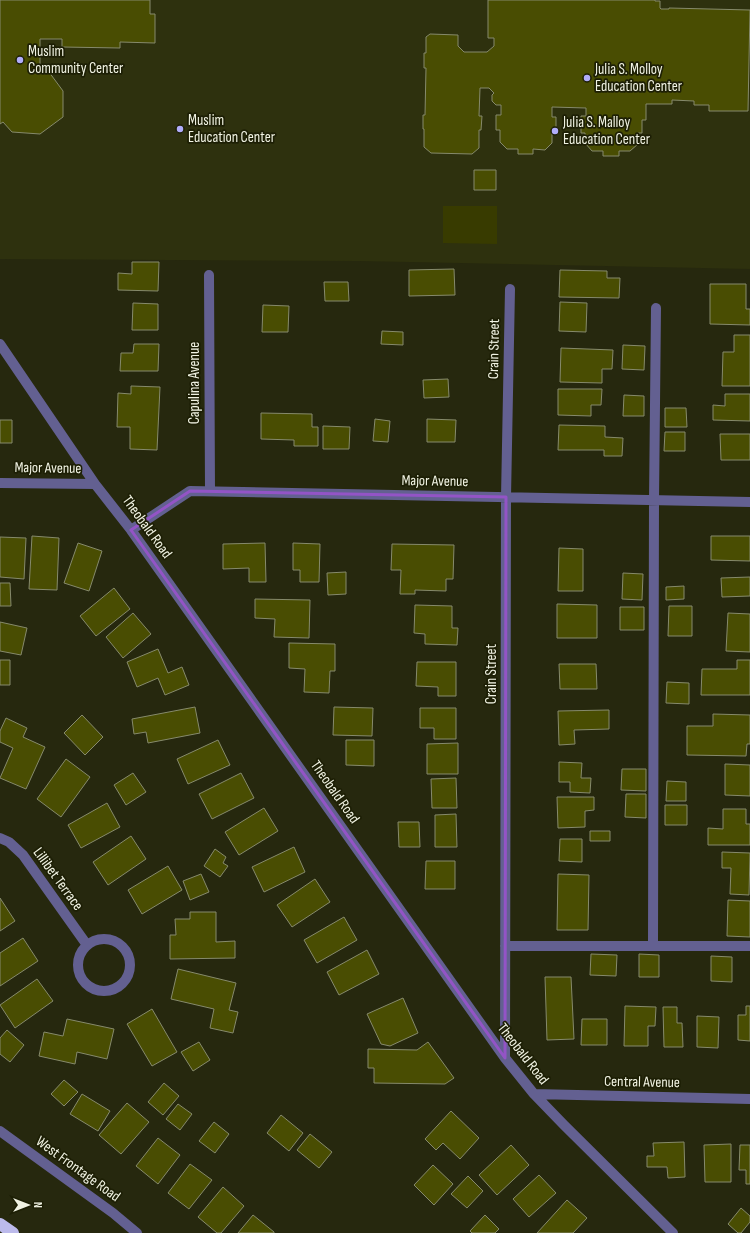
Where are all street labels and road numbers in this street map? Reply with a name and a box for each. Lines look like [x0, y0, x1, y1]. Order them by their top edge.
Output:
street label: Crain Street [484, 318, 504, 379]
street label: Capulina Avenue [185, 342, 204, 424]
street label: Major Avenue [14, 458, 82, 478]
street label: Major Avenue [401, 471, 469, 491]
street label: Theobald Road [118, 492, 176, 562]
street label: Crain Street [482, 643, 501, 704]
street label: Theobald Road [306, 757, 364, 827]
street label: Lillibet Terrace [29, 844, 87, 914]
street label: Theobald Road [493, 1019, 553, 1089]
street label: Central Avenue [604, 1072, 680, 1092]
street label: West Frontage Road [32, 1132, 124, 1206]

